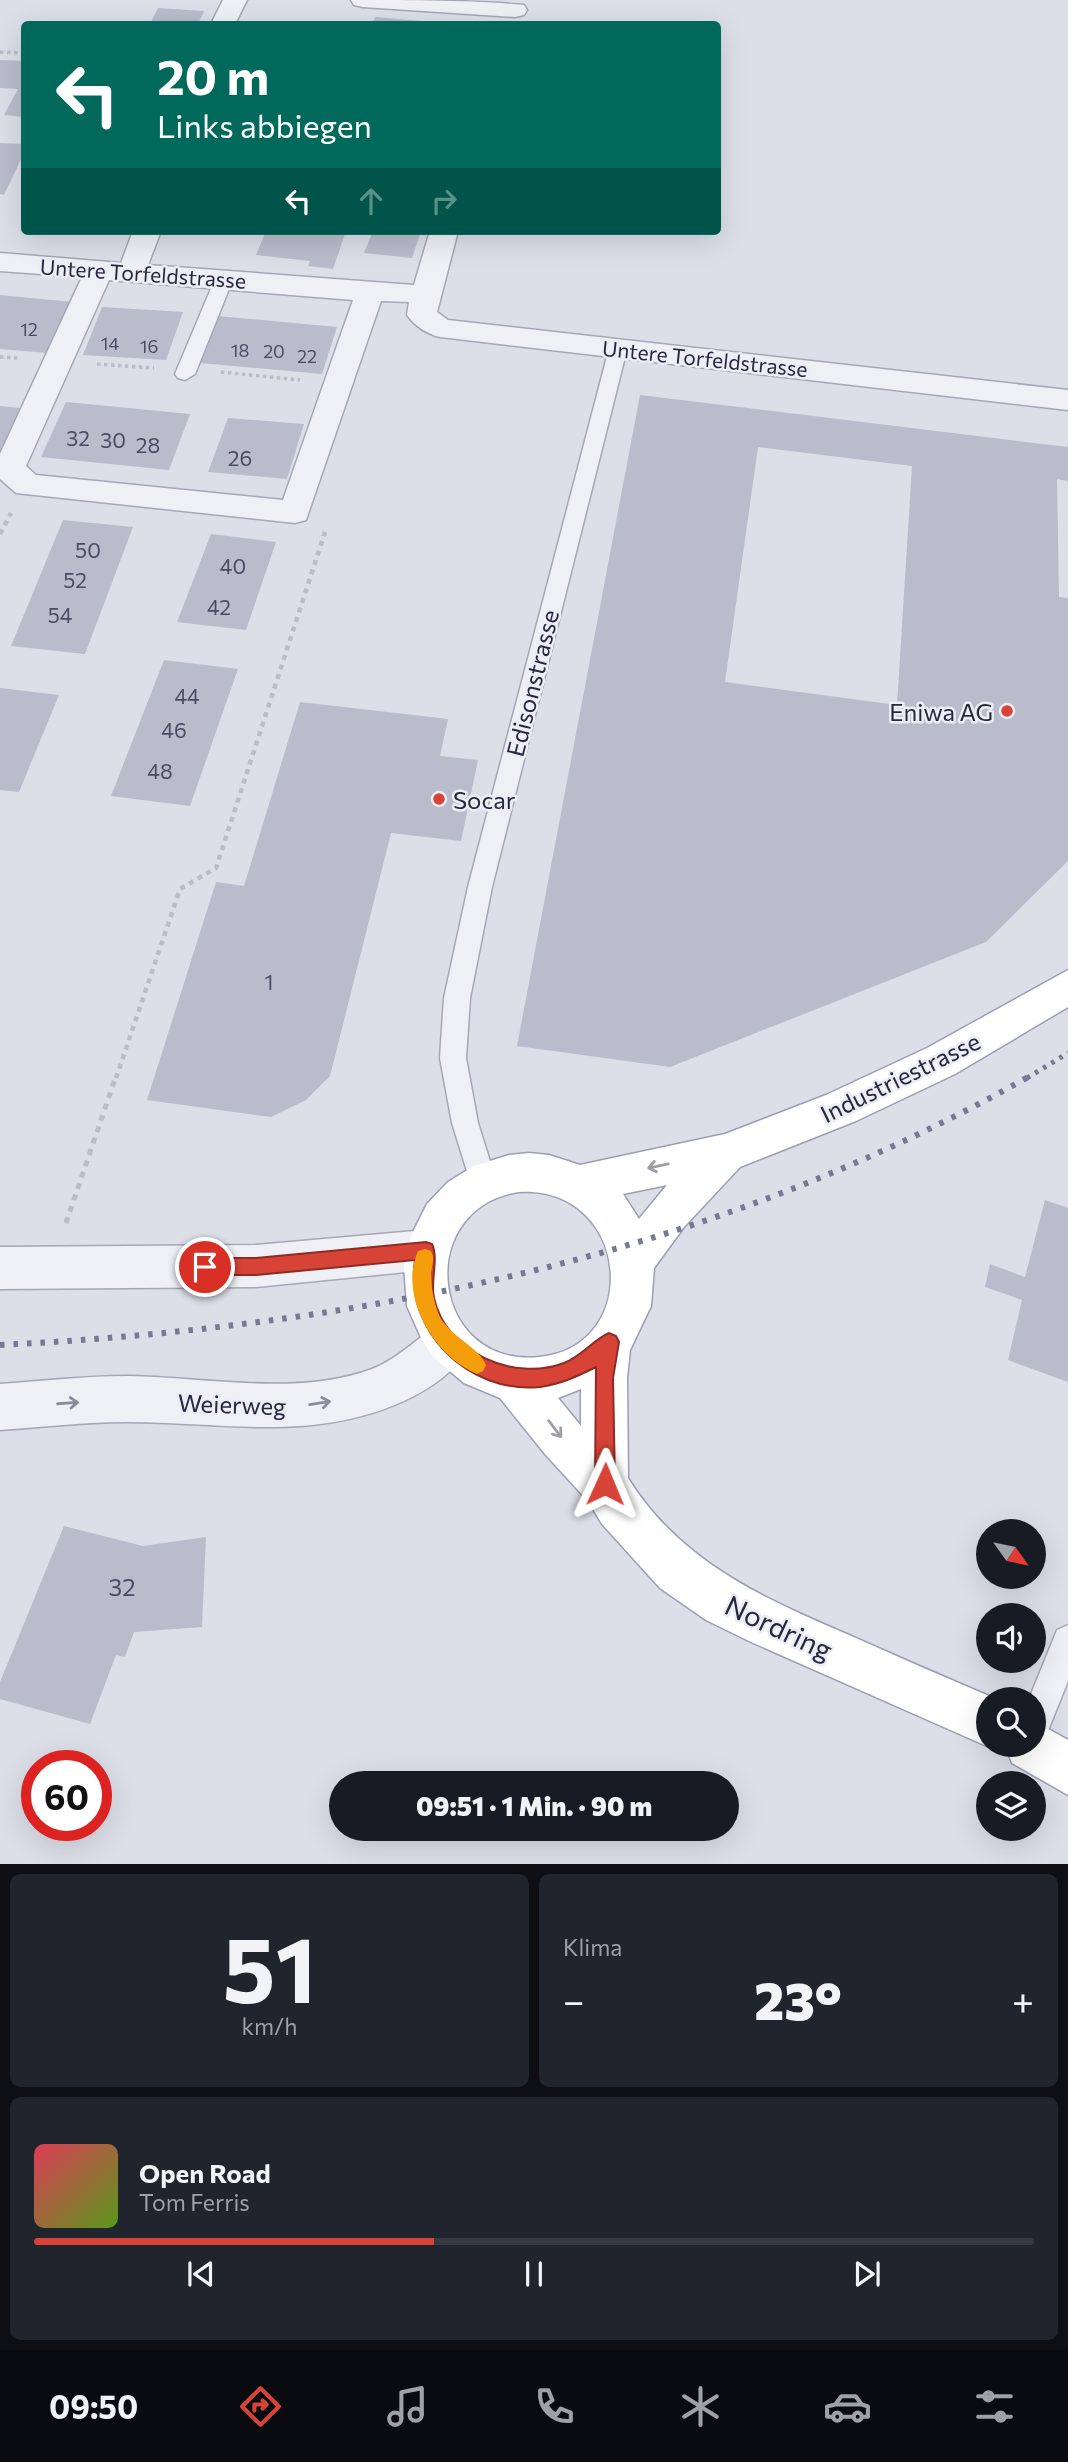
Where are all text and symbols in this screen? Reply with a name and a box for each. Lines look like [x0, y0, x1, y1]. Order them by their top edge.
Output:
text: 20 m [157, 45, 269, 105]
icon: left [42, 49, 133, 140]
text: Links abbiegen [157, 105, 372, 145]
icon: left [279, 182, 317, 220]
icon: ahead [352, 182, 390, 220]
icon: right [425, 182, 463, 220]
street label: Untere Torfeldstrasse [39, 253, 247, 293]
house number: 12 [20, 318, 38, 340]
house number: 14 [101, 332, 119, 354]
house number: 16 [140, 335, 158, 357]
street label: Untere Torfeldstrasse [601, 335, 809, 381]
house number: 18 [231, 339, 249, 361]
house number: 20 [263, 340, 285, 362]
house number: 22 [297, 345, 317, 367]
house number: 32 [66, 425, 90, 450]
house number: 30 [100, 427, 126, 452]
house number: 28 [136, 432, 160, 457]
house number: 26 [228, 445, 252, 470]
house number: 50 [75, 537, 101, 562]
house number: 40 [220, 553, 246, 578]
house number: 52 [63, 567, 87, 592]
house number: 42 [207, 594, 231, 619]
house number: 54 [48, 602, 73, 627]
street label: Edisonstrasse [500, 607, 564, 759]
house number: 44 [174, 683, 200, 708]
place label: Eniwa AG [889, 697, 993, 726]
marker: Eniwa AG [999, 703, 1015, 719]
house number: 46 [161, 717, 187, 742]
house number: 48 [147, 758, 173, 783]
place label: Socar [453, 785, 516, 814]
marker: Socar [431, 791, 447, 807]
house number: 1 [265, 969, 273, 994]
street label: Industriestrasse [815, 1026, 985, 1128]
one-way arrow [647, 1159, 670, 1173]
pin [175, 1237, 235, 1297]
icon: arrive [186, 1248, 224, 1286]
street label: Weierweg [177, 1388, 287, 1420]
one-way arrow [56, 1396, 79, 1409]
one-way arrow [308, 1396, 330, 1409]
one-way arrow [548, 1419, 563, 1438]
position arrow [568, 1447, 642, 1521]
north arrow [976, 1519, 1046, 1589]
map controls [976, 1519, 1046, 1841]
house number: 32 [109, 1572, 135, 1601]
street label: Nordring [720, 1587, 838, 1667]
button: sound [976, 1603, 1046, 1673]
button: search [976, 1687, 1046, 1757]
speed limit sign: 60 [21, 1750, 112, 1841]
button: layers [976, 1771, 1046, 1841]
text: 09:51 · 1 Min. · 90 m [416, 1790, 652, 1821]
text: 51 [222, 1910, 317, 2022]
text: Klima [563, 1933, 622, 1961]
text: 23° [754, 1967, 842, 2031]
text: − [563, 1976, 585, 2023]
text: + [1012, 1976, 1034, 2023]
text: km/h [242, 2012, 297, 2040]
text: Open Road [139, 2157, 271, 2188]
text: Tom Ferris [139, 2188, 250, 2216]
icon: previous [182, 2255, 220, 2293]
icon: pause [515, 2255, 553, 2293]
icon: next [848, 2255, 886, 2293]
icon: directions [236, 2382, 285, 2431]
icon: music [383, 2382, 432, 2431]
icon: phone [530, 2382, 579, 2431]
icon: climate [676, 2382, 725, 2431]
icon: car [823, 2382, 872, 2431]
icon: filters [970, 2382, 1019, 2431]
text: 09:50 [49, 2386, 138, 2426]

